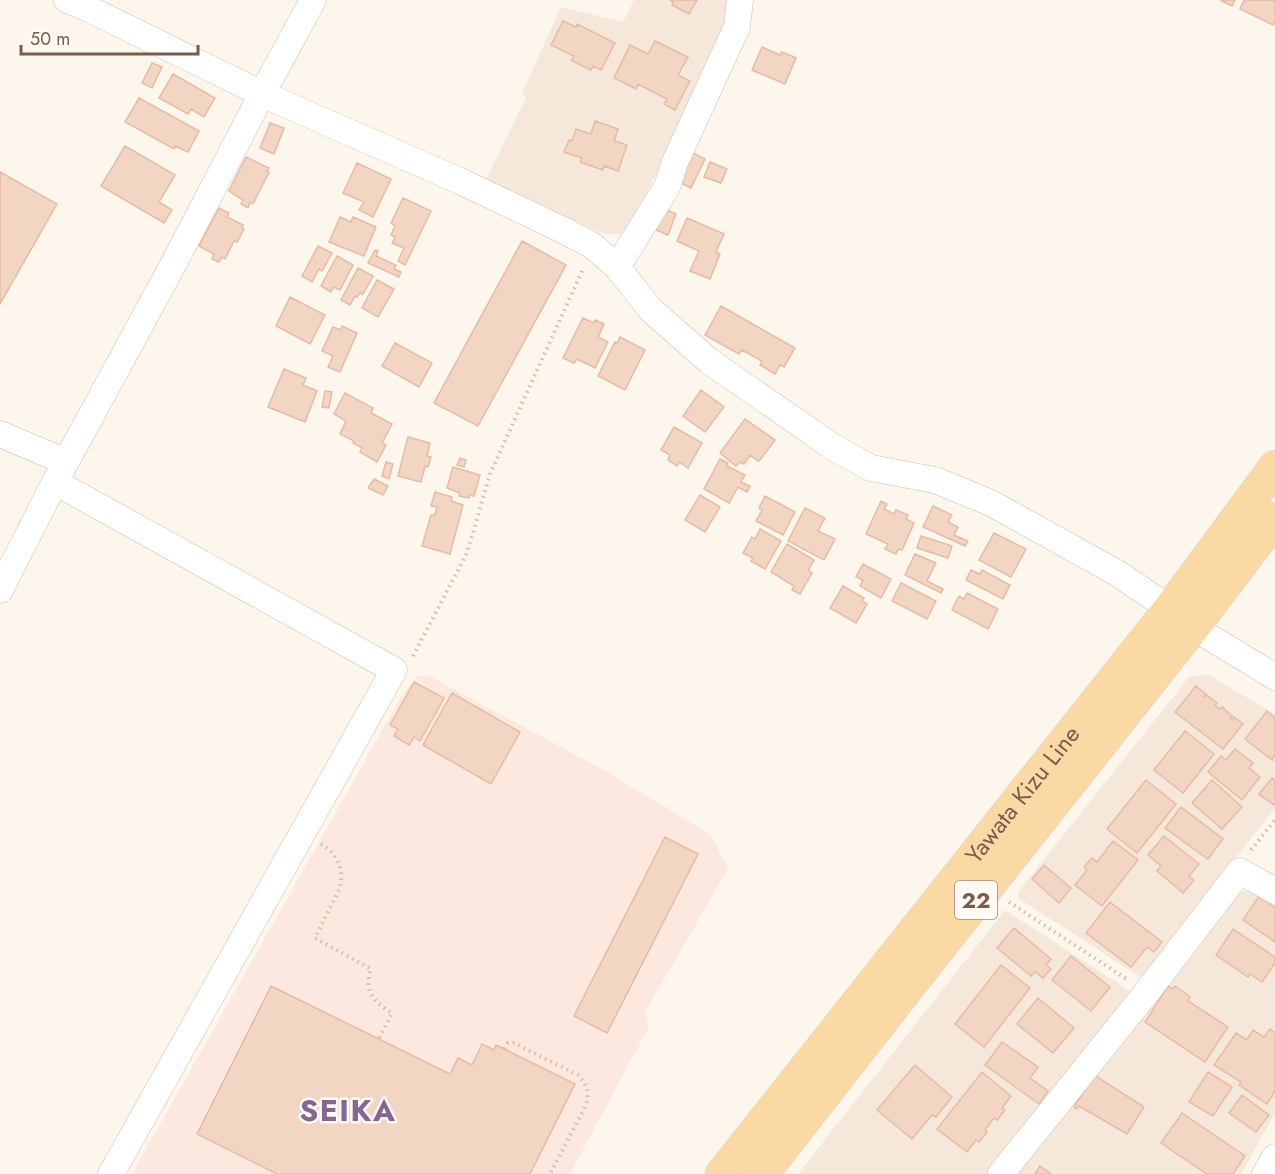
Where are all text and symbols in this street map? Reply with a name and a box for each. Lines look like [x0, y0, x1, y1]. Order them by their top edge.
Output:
scale bar [21, 18, 198, 56]
text: 50 m [30, 26, 70, 52]
street label: Yawata Kizu Line [957, 718, 1088, 871]
road number: 22 [955, 881, 997, 919]
district label: SEIKA [300, 1089, 396, 1132]

